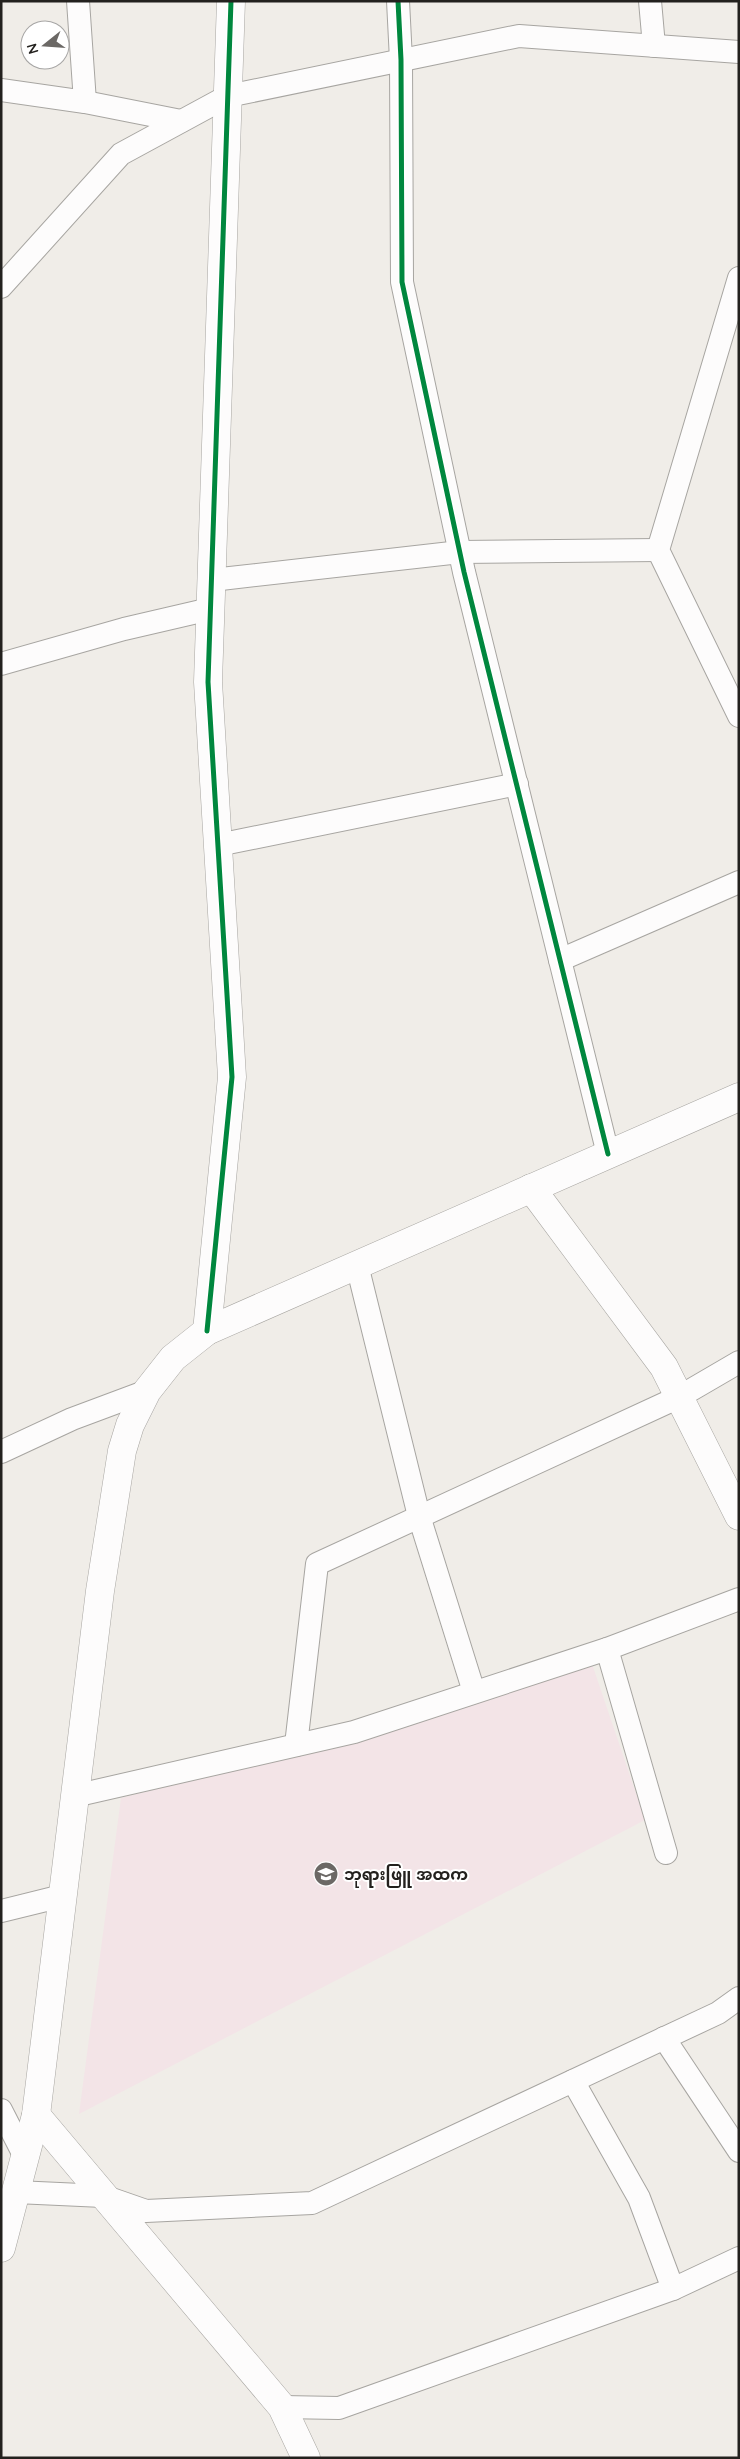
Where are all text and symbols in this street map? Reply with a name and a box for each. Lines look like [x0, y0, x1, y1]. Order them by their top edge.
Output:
north arrow [20, 20, 70, 70]
text: N [22, 41, 43, 56]
school or university icon: ဘုရားဖြူ အထက [313, 1861, 339, 1887]
place label: ဘုရားဖြူ အထက [344, 1864, 468, 1888]

